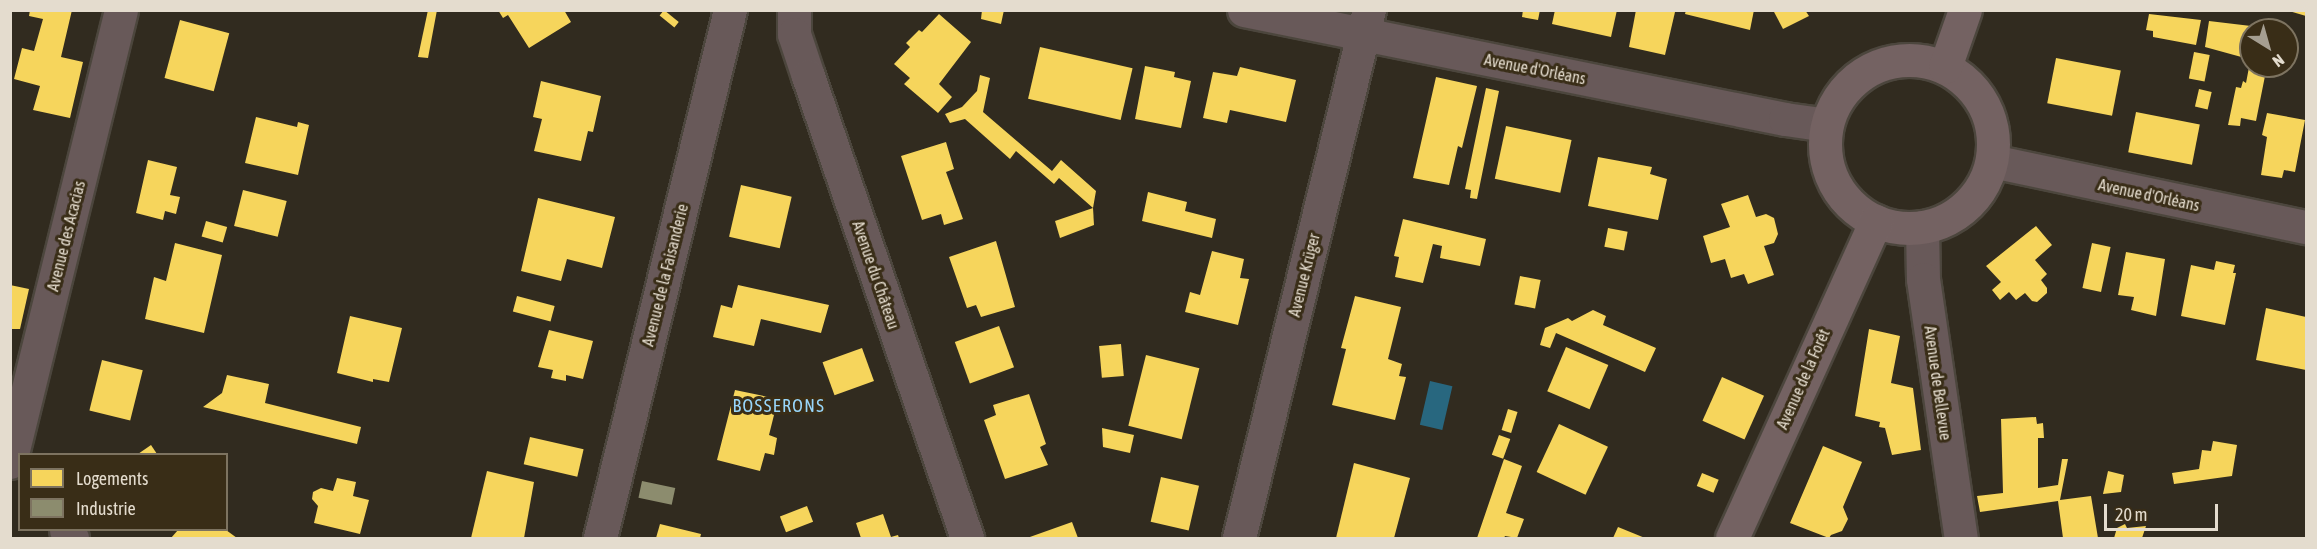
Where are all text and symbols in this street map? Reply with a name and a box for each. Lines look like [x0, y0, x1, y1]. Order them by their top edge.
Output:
north arrow [2239, 18, 2299, 78]
street label: Avenue d'Orléans [1483, 50, 1587, 88]
text: N [2269, 51, 2288, 71]
street label: Avenue d'Orléans [2097, 175, 2201, 215]
street label: Avenue des Acacias [43, 179, 89, 293]
street label: Avenue de la Faisanderie [638, 202, 692, 348]
street label: Avenue du Château [848, 218, 904, 332]
street label: Avenue Krüger [1284, 231, 1324, 319]
street label: Avenue de Bellevue [1920, 325, 1956, 441]
street label: Avenue de la Forêt [1772, 326, 1834, 432]
district label: BOSSERONS [733, 395, 825, 417]
legend [18, 453, 228, 531]
text: Logements [76, 468, 148, 489]
scale bar [2107, 492, 2221, 530]
text: Industrie [76, 498, 136, 519]
text: 20 m [2115, 504, 2147, 525]

